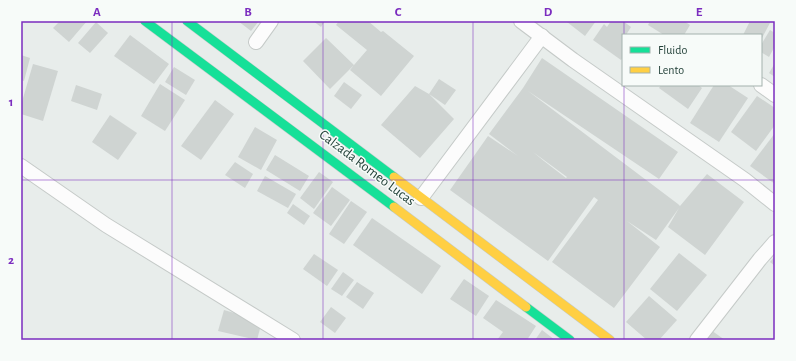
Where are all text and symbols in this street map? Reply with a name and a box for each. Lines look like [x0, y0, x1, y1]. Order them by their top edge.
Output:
text: A [93, 6, 101, 19]
text: B [244, 6, 252, 19]
text: C [395, 6, 402, 19]
text: D [544, 6, 553, 19]
text: E [696, 6, 703, 19]
legend [622, 34, 762, 86]
text: Fluido [658, 44, 687, 56]
text: Lento [658, 64, 684, 76]
text: 1 [9, 96, 13, 109]
street label: Calzada Romeo Lucas [316, 127, 418, 209]
text: 2 [8, 254, 14, 267]

